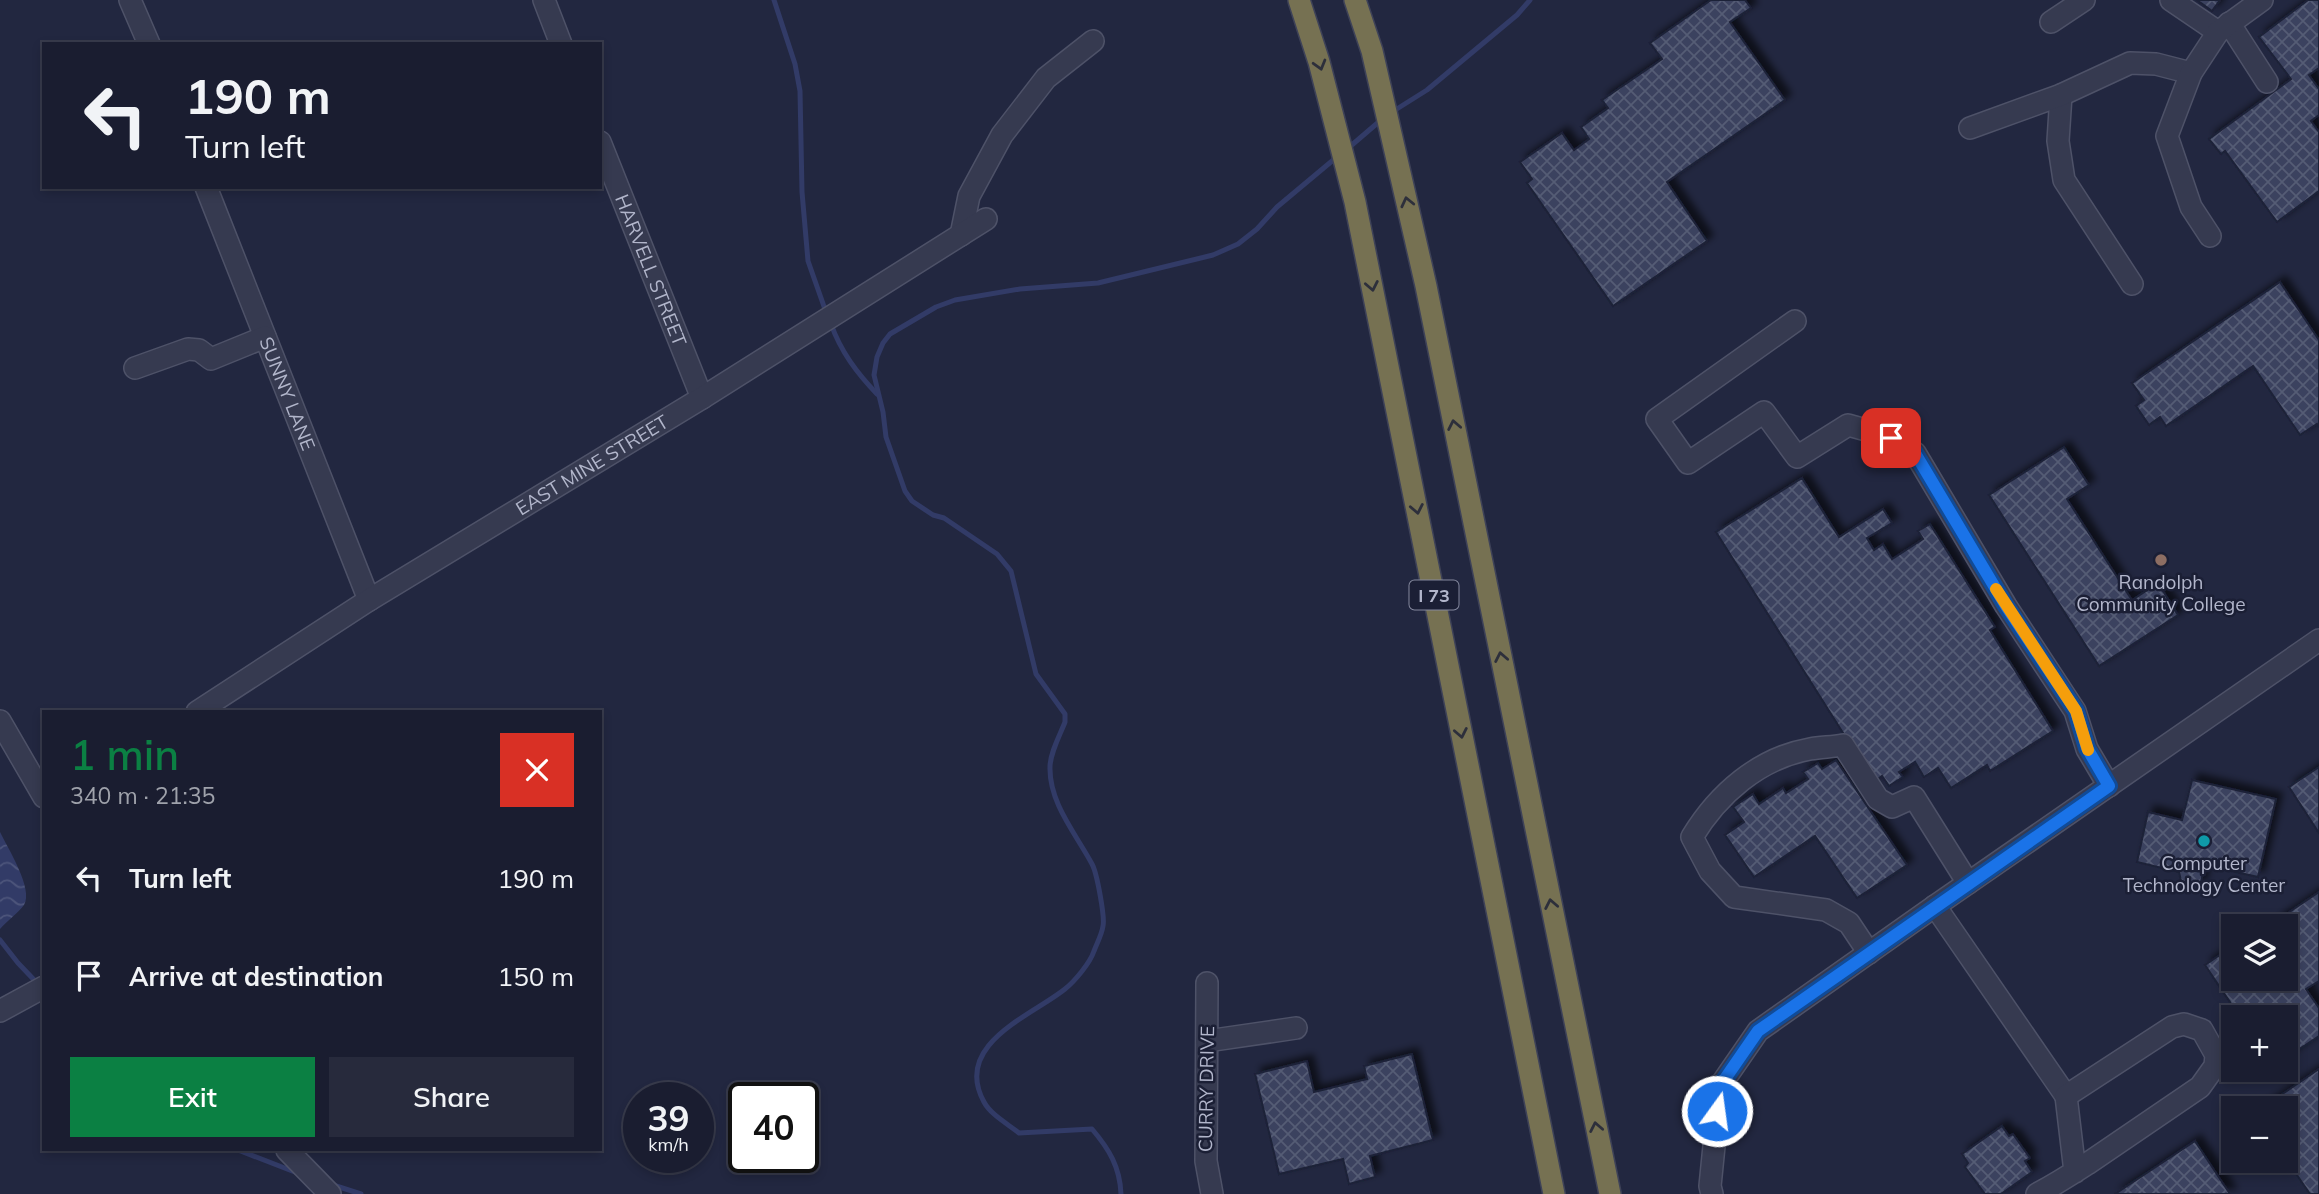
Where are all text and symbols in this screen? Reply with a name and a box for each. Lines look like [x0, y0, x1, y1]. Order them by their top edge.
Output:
one-way arrow [1312, 59, 1326, 71]
text: 190 m [185, 65, 331, 126]
icon: left [70, 70, 161, 161]
text: Turn left [185, 126, 305, 166]
street label: HARVELL STREET [610, 191, 692, 350]
one-way arrow [1400, 196, 1415, 208]
one-way arrow [1364, 280, 1379, 292]
street label: SUNNY LANE [254, 333, 321, 454]
pin [1861, 408, 1921, 468]
street label: EAST MINE STREET [511, 409, 673, 520]
one-way arrow [1448, 419, 1463, 431]
icon: arrive [1872, 419, 1910, 457]
one-way arrow [1408, 503, 1423, 515]
marker: Randolph Community College [2153, 552, 2169, 568]
place label: Randolph Community College [2076, 570, 2246, 616]
road number: I 73 [1410, 580, 1458, 610]
one-way arrow [1495, 651, 1510, 663]
one-way arrow [1453, 727, 1468, 739]
text: 1 min [70, 728, 179, 781]
button: close [500, 733, 574, 807]
text: 340 m · 21:35 [70, 781, 215, 810]
marker: Computer Technology Center [2196, 833, 2212, 849]
place label: Computer Technology Center [2123, 851, 2285, 897]
icon: left [70, 859, 108, 897]
text: Turn left [129, 862, 231, 895]
text: 190 m [498, 862, 574, 895]
one-way arrow [1545, 898, 1560, 910]
map controls [2221, 914, 2298, 1173]
button: layers [2221, 914, 2298, 991]
icon: arrive [70, 957, 108, 995]
text: Arrive at destination [129, 960, 384, 993]
text: 150 m [498, 960, 574, 993]
button: + [2221, 1005, 2298, 1082]
street label: CURRY DRIVE [1193, 1026, 1219, 1152]
button: Exit [70, 1057, 315, 1137]
button: Share [329, 1057, 574, 1137]
position arrow [1680, 1074, 1754, 1148]
speed limit sign: 40 [728, 1082, 819, 1173]
text: 39 [647, 1096, 690, 1140]
button: − [2221, 1096, 2298, 1173]
one-way arrow [1590, 1121, 1605, 1133]
text: km/h [648, 1133, 689, 1156]

